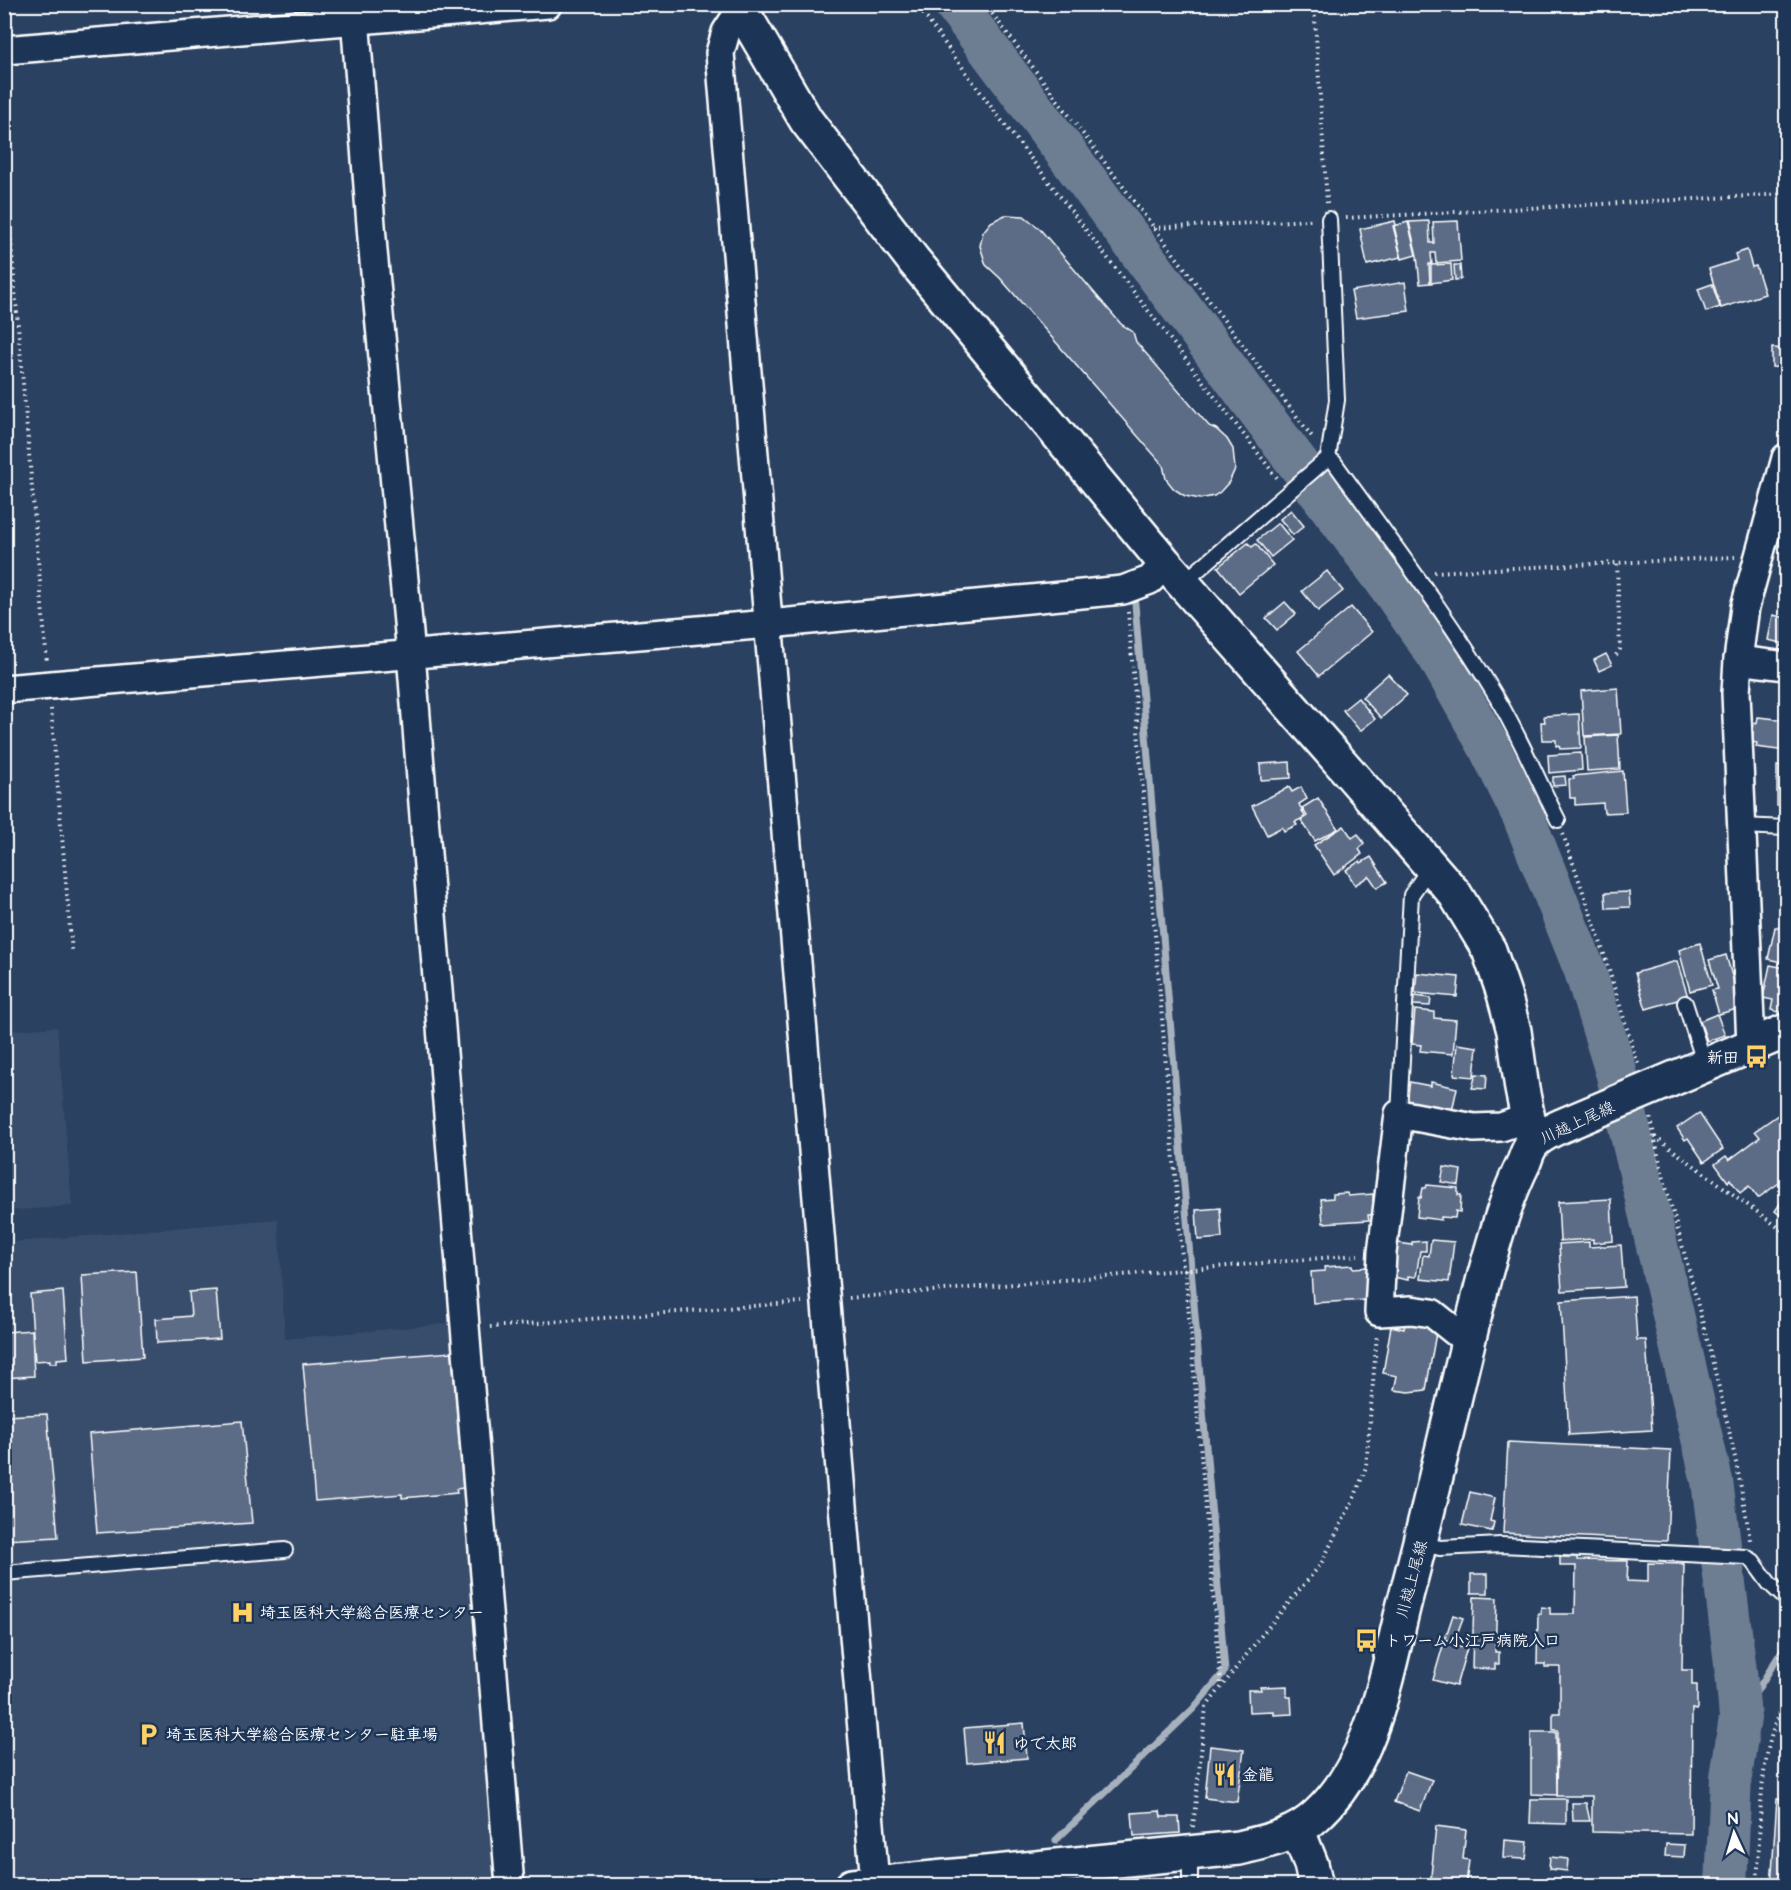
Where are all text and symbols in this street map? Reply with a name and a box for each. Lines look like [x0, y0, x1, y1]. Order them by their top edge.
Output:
bus stop icon: 新田 [1744, 1044, 1770, 1070]
place label: 新田 [1707, 1047, 1739, 1069]
street label: 川越上尾線 [1537, 1096, 1618, 1150]
street label: 川越上尾線 [1391, 1538, 1433, 1621]
hospital icon: 埼玉医科大学総合医療センター [229, 1599, 255, 1625]
place label: 埼玉医科大学総合医療センター [260, 1602, 484, 1624]
bus stop icon: トワーム小江戸病院入口 [1354, 1627, 1380, 1653]
place label: トワーム小江戸病院入口 [1385, 1630, 1560, 1652]
parking icon: 埼玉医科大学総合医療センター駐車場 [135, 1721, 161, 1747]
place label: 埼玉医科大学総合医療センター駐車場 [166, 1724, 438, 1746]
restaurant icon: ゆで太郎 [982, 1730, 1008, 1756]
place label: ゆで太郎 [1013, 1733, 1077, 1755]
restaurant icon: 金龍 [1211, 1761, 1237, 1787]
place label: 金龍 [1242, 1764, 1274, 1786]
north arrow [1704, 1803, 1764, 1863]
text: N [1727, 1808, 1739, 1830]

